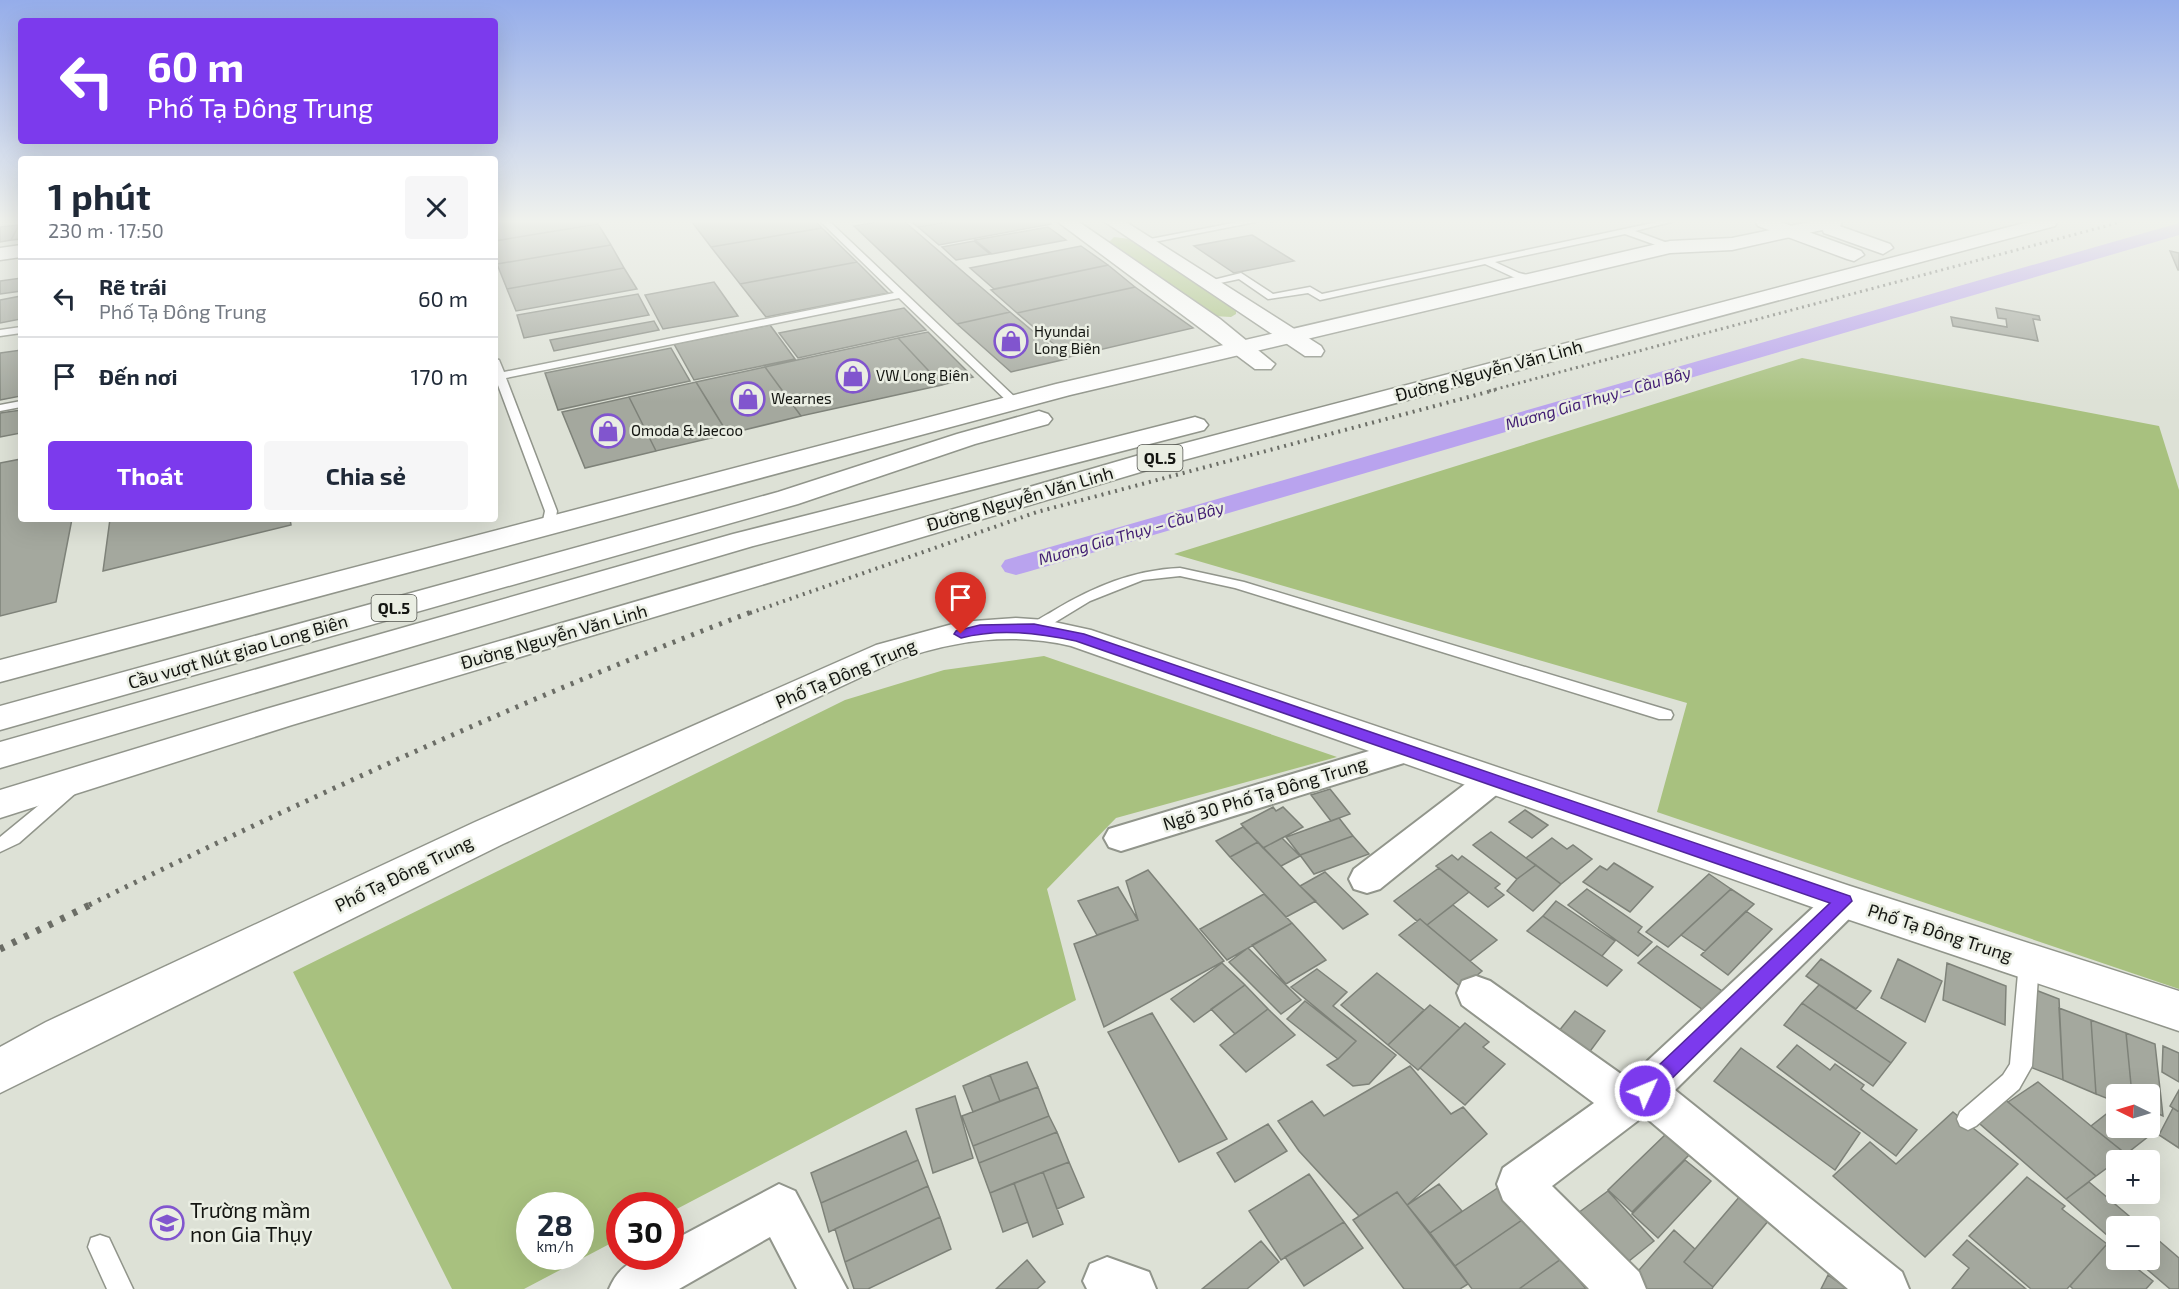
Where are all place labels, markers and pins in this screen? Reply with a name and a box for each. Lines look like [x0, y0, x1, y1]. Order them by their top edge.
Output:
place label: Hyundai Long Biên [1034, 322, 1100, 357]
shop icon: Hyundai Long Biên [993, 323, 1029, 359]
shop icon: VW Long Biên [835, 358, 871, 394]
place label: VW Long Biên [876, 366, 969, 384]
shop icon: Wearnes [730, 381, 766, 417]
place label: Wearnes [771, 389, 832, 407]
shop icon: Omoda & Jaecoo [590, 413, 626, 449]
place label: Omoda & Jaecoo [631, 421, 743, 439]
pin [935, 572, 986, 634]
place label: Trường mầm non Gia Thụy [190, 1197, 313, 1246]
school or university icon: Trường mầm non Gia Thụy [149, 1205, 185, 1241]

